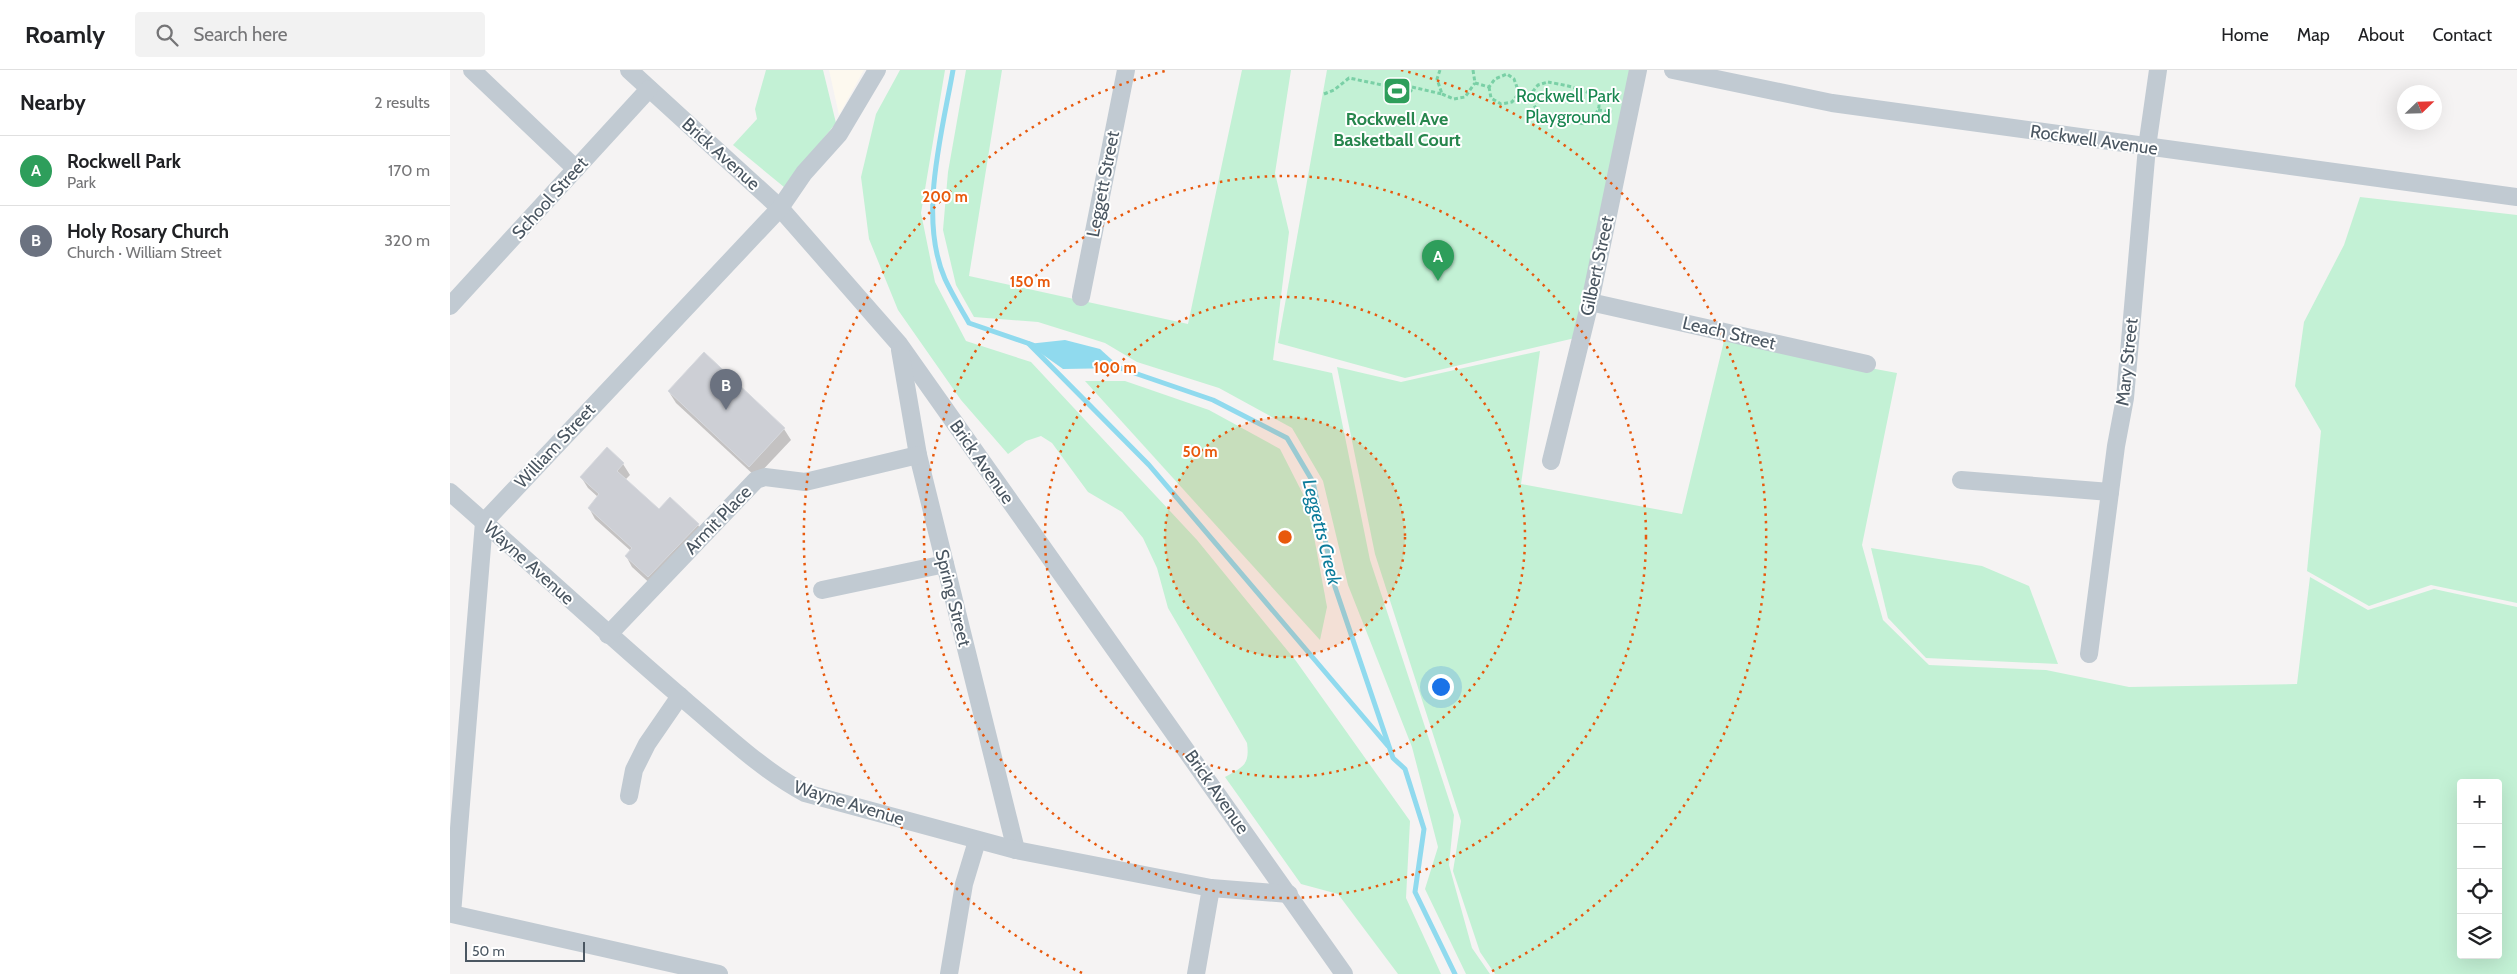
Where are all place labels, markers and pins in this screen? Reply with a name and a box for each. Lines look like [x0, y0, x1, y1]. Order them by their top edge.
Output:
sports icon: Rockwell Ave Basketball Court [1382, 76, 1412, 106]
place label: Rockwell Ave Basketball Court [1333, 108, 1461, 151]
pin: A [1422, 240, 1454, 281]
pin: B [710, 369, 742, 410]
centre of rings [1276, 528, 1294, 546]

